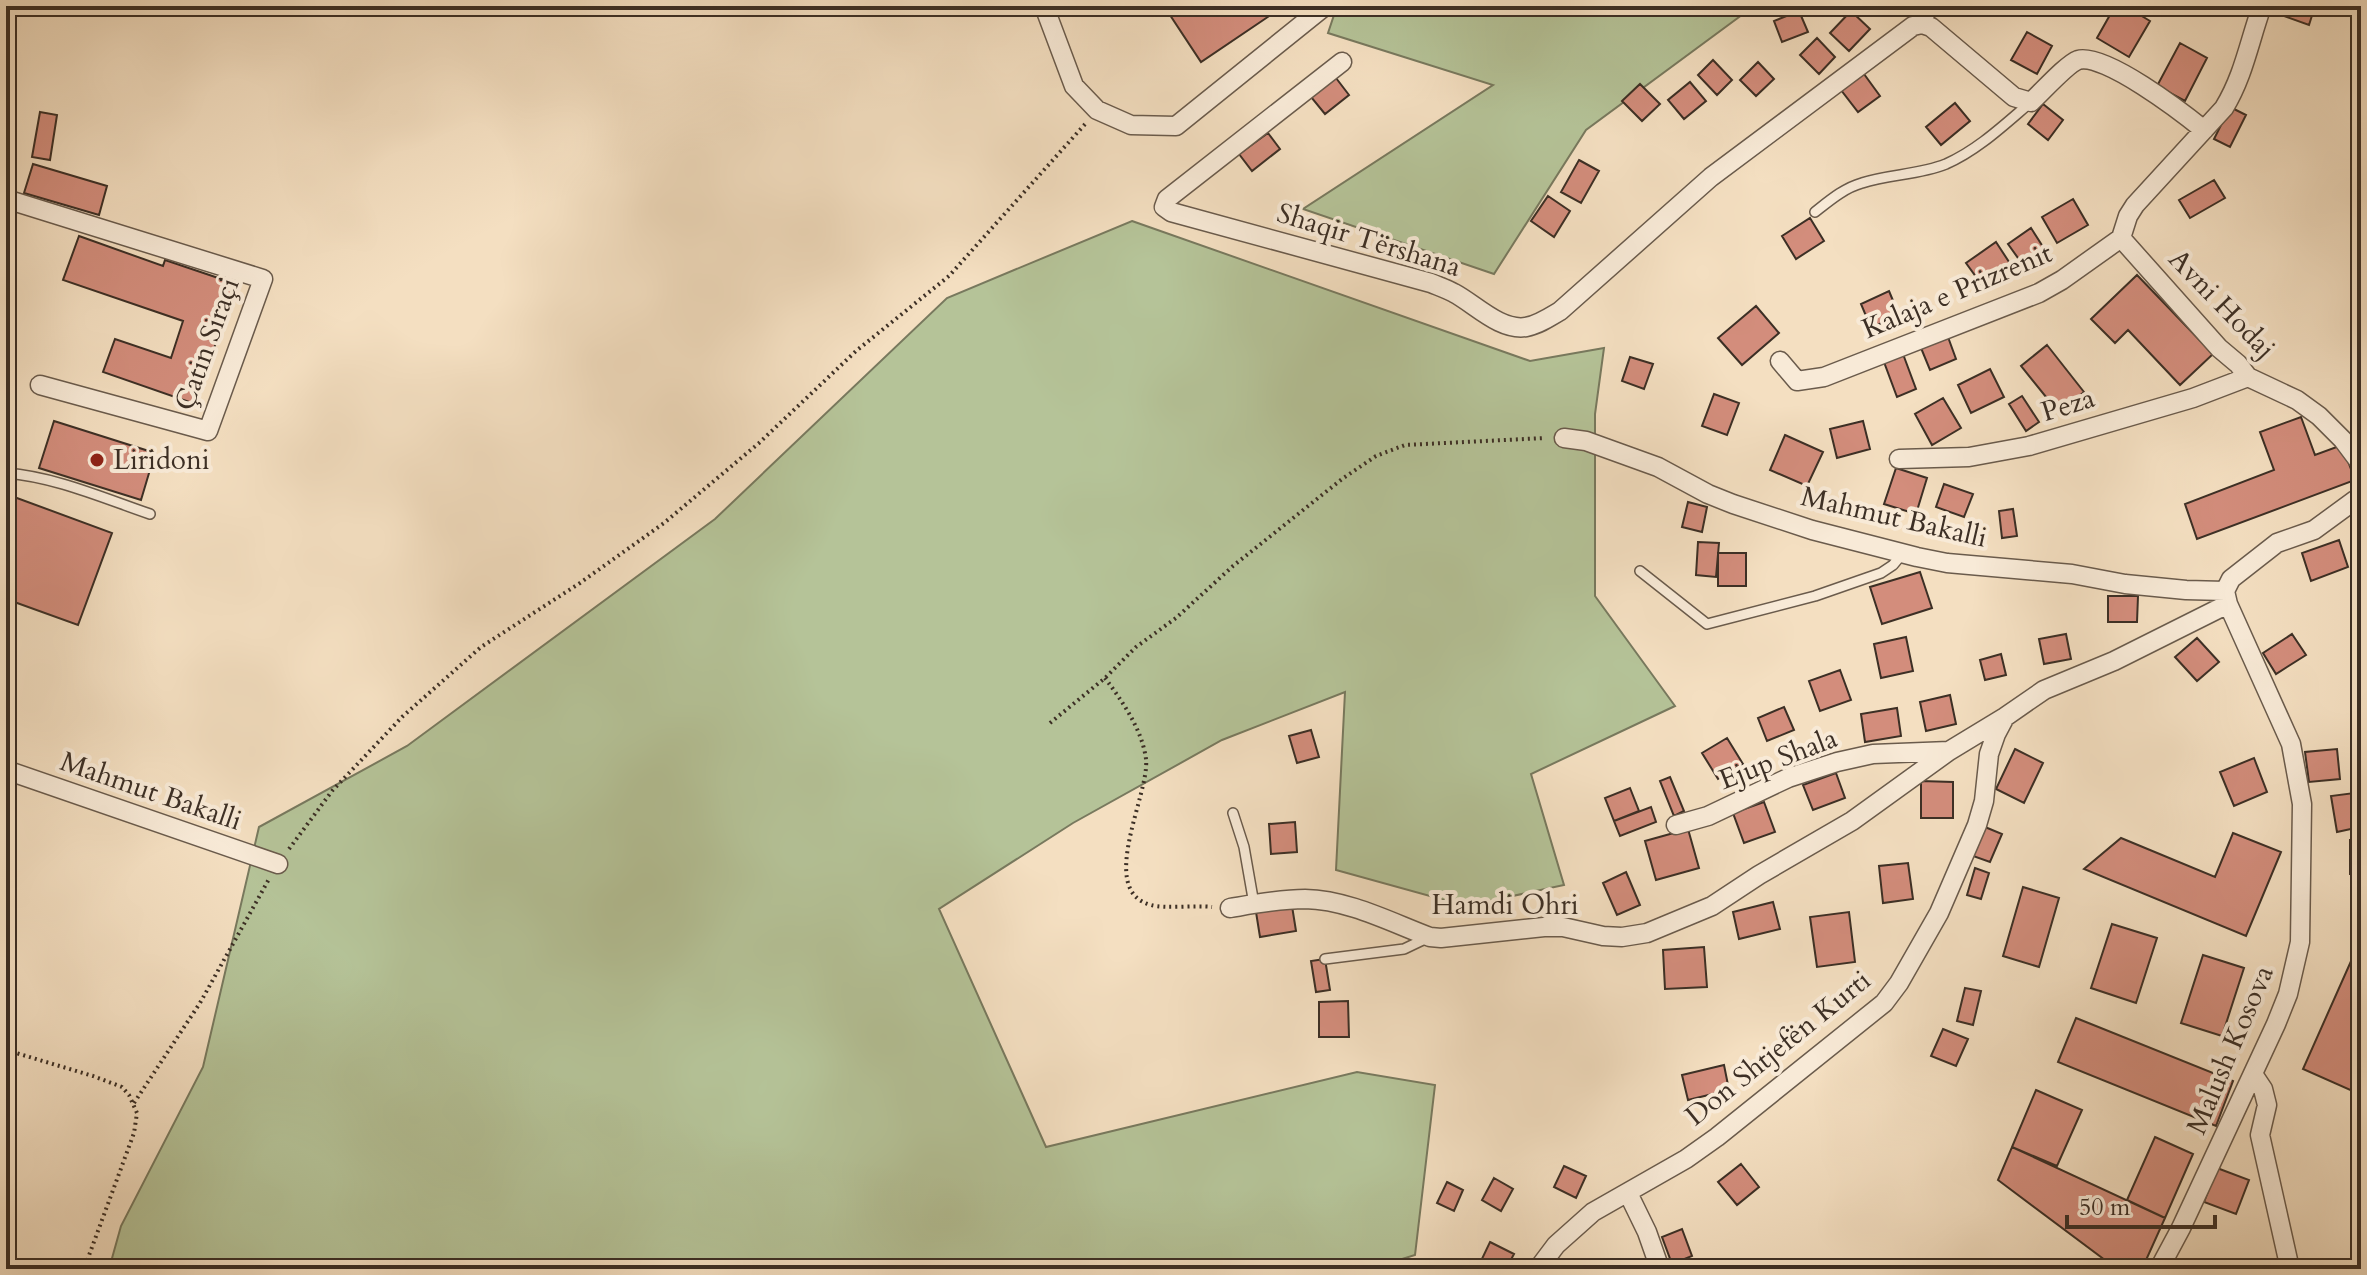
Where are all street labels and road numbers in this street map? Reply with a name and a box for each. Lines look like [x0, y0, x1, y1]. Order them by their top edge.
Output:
street label: Shaqir Tërshana [1272, 194, 1466, 286]
street label: Kalaja e Prizrenit [1856, 234, 2058, 348]
street label: Avni Hodaj [2160, 241, 2284, 367]
street label: Çatin Siraçi [165, 272, 249, 416]
street label: Peza [2037, 379, 2099, 431]
street label: Mahmut Bakalli [1797, 477, 1991, 557]
street label: Ejup Shala [1713, 719, 1843, 799]
street label: Mahmut Bakalli [55, 742, 247, 840]
street label: Hamdi Ohri [1431, 886, 1579, 924]
street label: Malush Kosova [2177, 960, 2283, 1140]
street label: Don Shtjefën Kurti [1677, 961, 1879, 1135]

